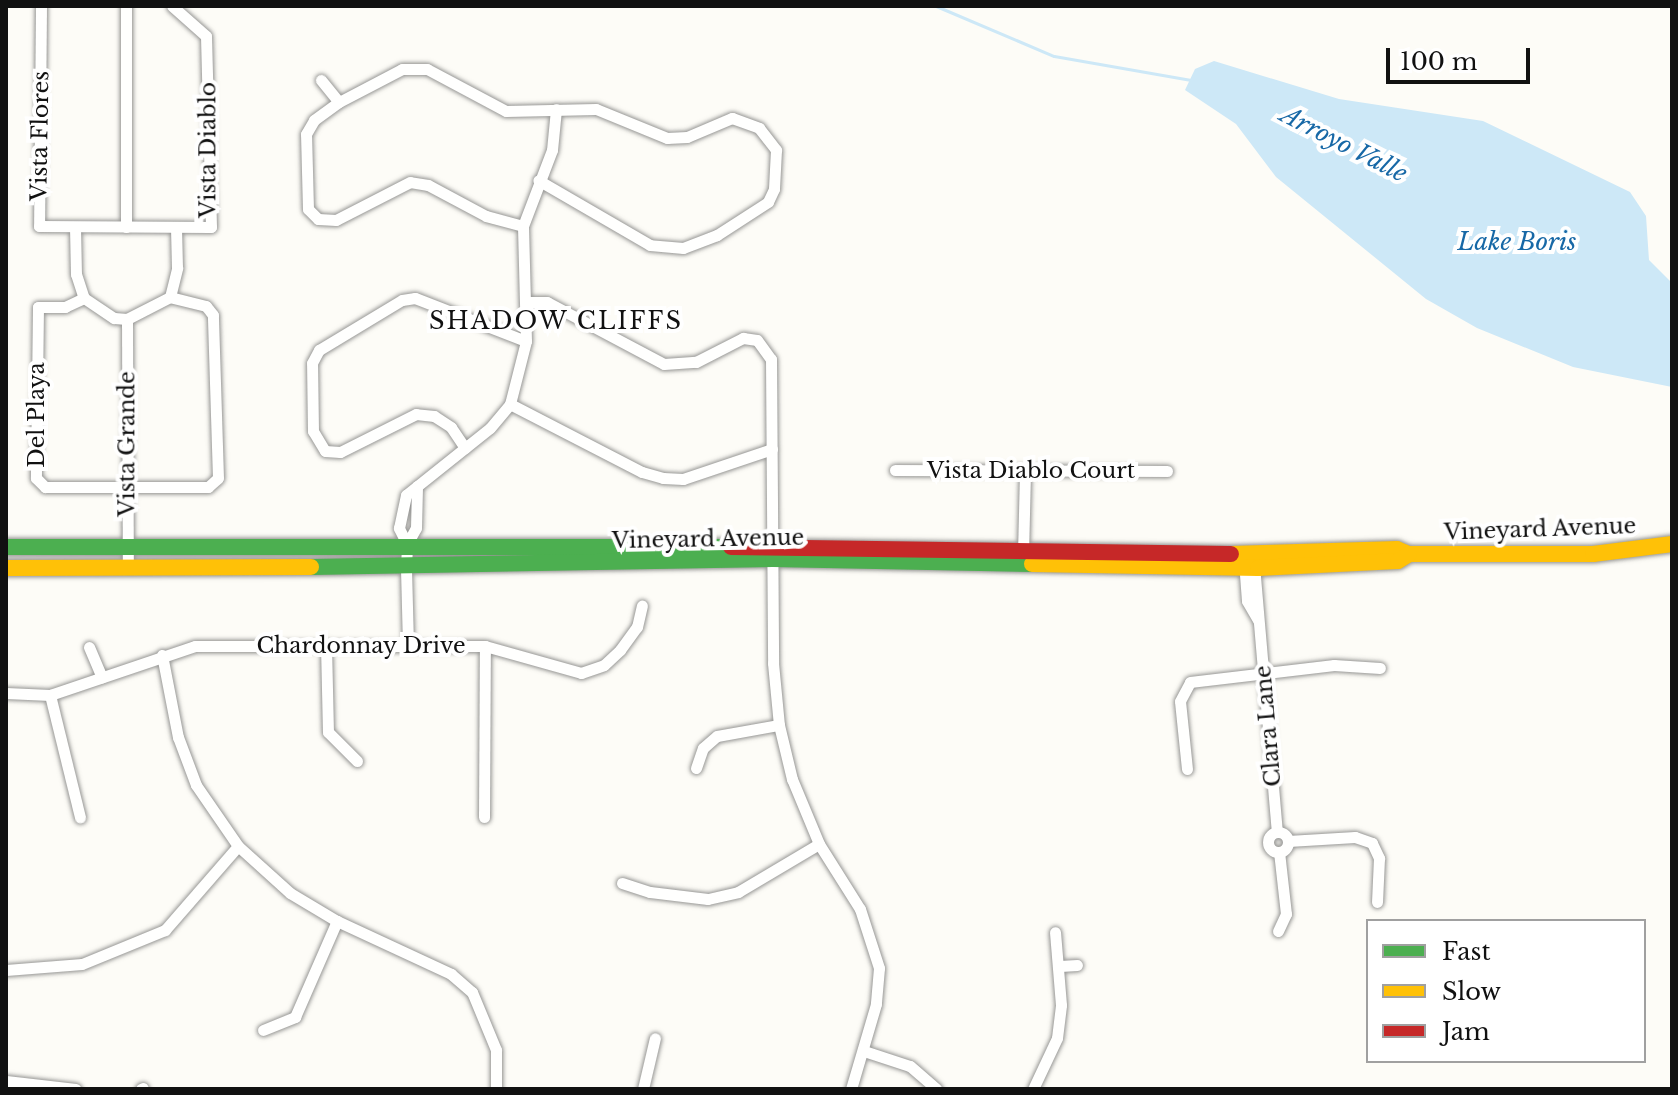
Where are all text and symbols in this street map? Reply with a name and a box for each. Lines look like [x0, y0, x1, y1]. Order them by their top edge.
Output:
scale bar [1390, 32, 1534, 82]
text: 100 m [1400, 47, 1478, 76]
street label: Vista Flores [26, 71, 54, 201]
street label: Vista Diablo [195, 82, 221, 218]
water label: Arroyo Valle [1276, 100, 1412, 188]
water label: Lake Boris [1458, 228, 1576, 256]
district label: SHADOW CLIFFS [429, 307, 683, 335]
street label: Del Playa [24, 362, 50, 468]
street label: Vista Grande [114, 371, 140, 517]
street label: Vista Diablo Court [927, 458, 1135, 484]
street label: Vineyard Avenue [1443, 512, 1637, 546]
street label: Vineyard Avenue [611, 524, 805, 554]
street label: Chardonnay Drive [256, 633, 466, 659]
street label: Clara Lane [1250, 664, 1286, 788]
legend [1366, 919, 1646, 1063]
text: Fast [1442, 937, 1490, 966]
text: Slow [1442, 977, 1501, 1006]
text: Jam [1442, 1017, 1490, 1046]

